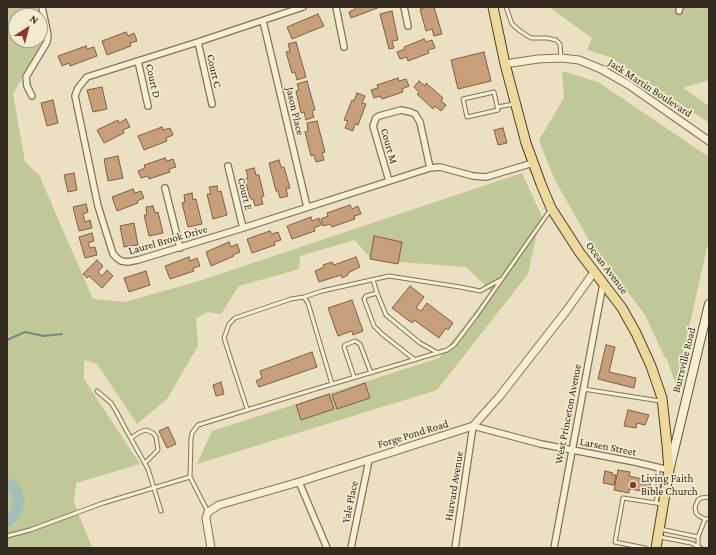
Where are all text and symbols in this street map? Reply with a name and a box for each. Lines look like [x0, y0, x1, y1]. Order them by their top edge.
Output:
north arrow [8, 8, 48, 48]
text: N [28, 12, 41, 26]
street label: Court C [204, 53, 224, 89]
street label: Jack Martin Boulevard [606, 56, 694, 120]
street label: Court D [143, 63, 163, 99]
street label: Jason Place [283, 86, 307, 136]
street label: Court M [378, 127, 400, 165]
street label: Court E [235, 176, 255, 212]
street label: Laurel Brook Drive [127, 222, 209, 258]
street label: Ocean Avenue [583, 239, 631, 297]
street label: Burrsville Road [670, 326, 698, 394]
street label: West Princeton Avenue [552, 363, 584, 465]
street label: Forge Pond Road [376, 417, 450, 451]
street label: Larsen Street [579, 435, 637, 459]
street label: Harvard Avenue [442, 450, 466, 522]
place label: Living Faith Bible Church [641, 472, 698, 498]
street label: Yale Place [339, 480, 361, 524]
marker: Living Faith Bible Church [628, 480, 638, 490]

